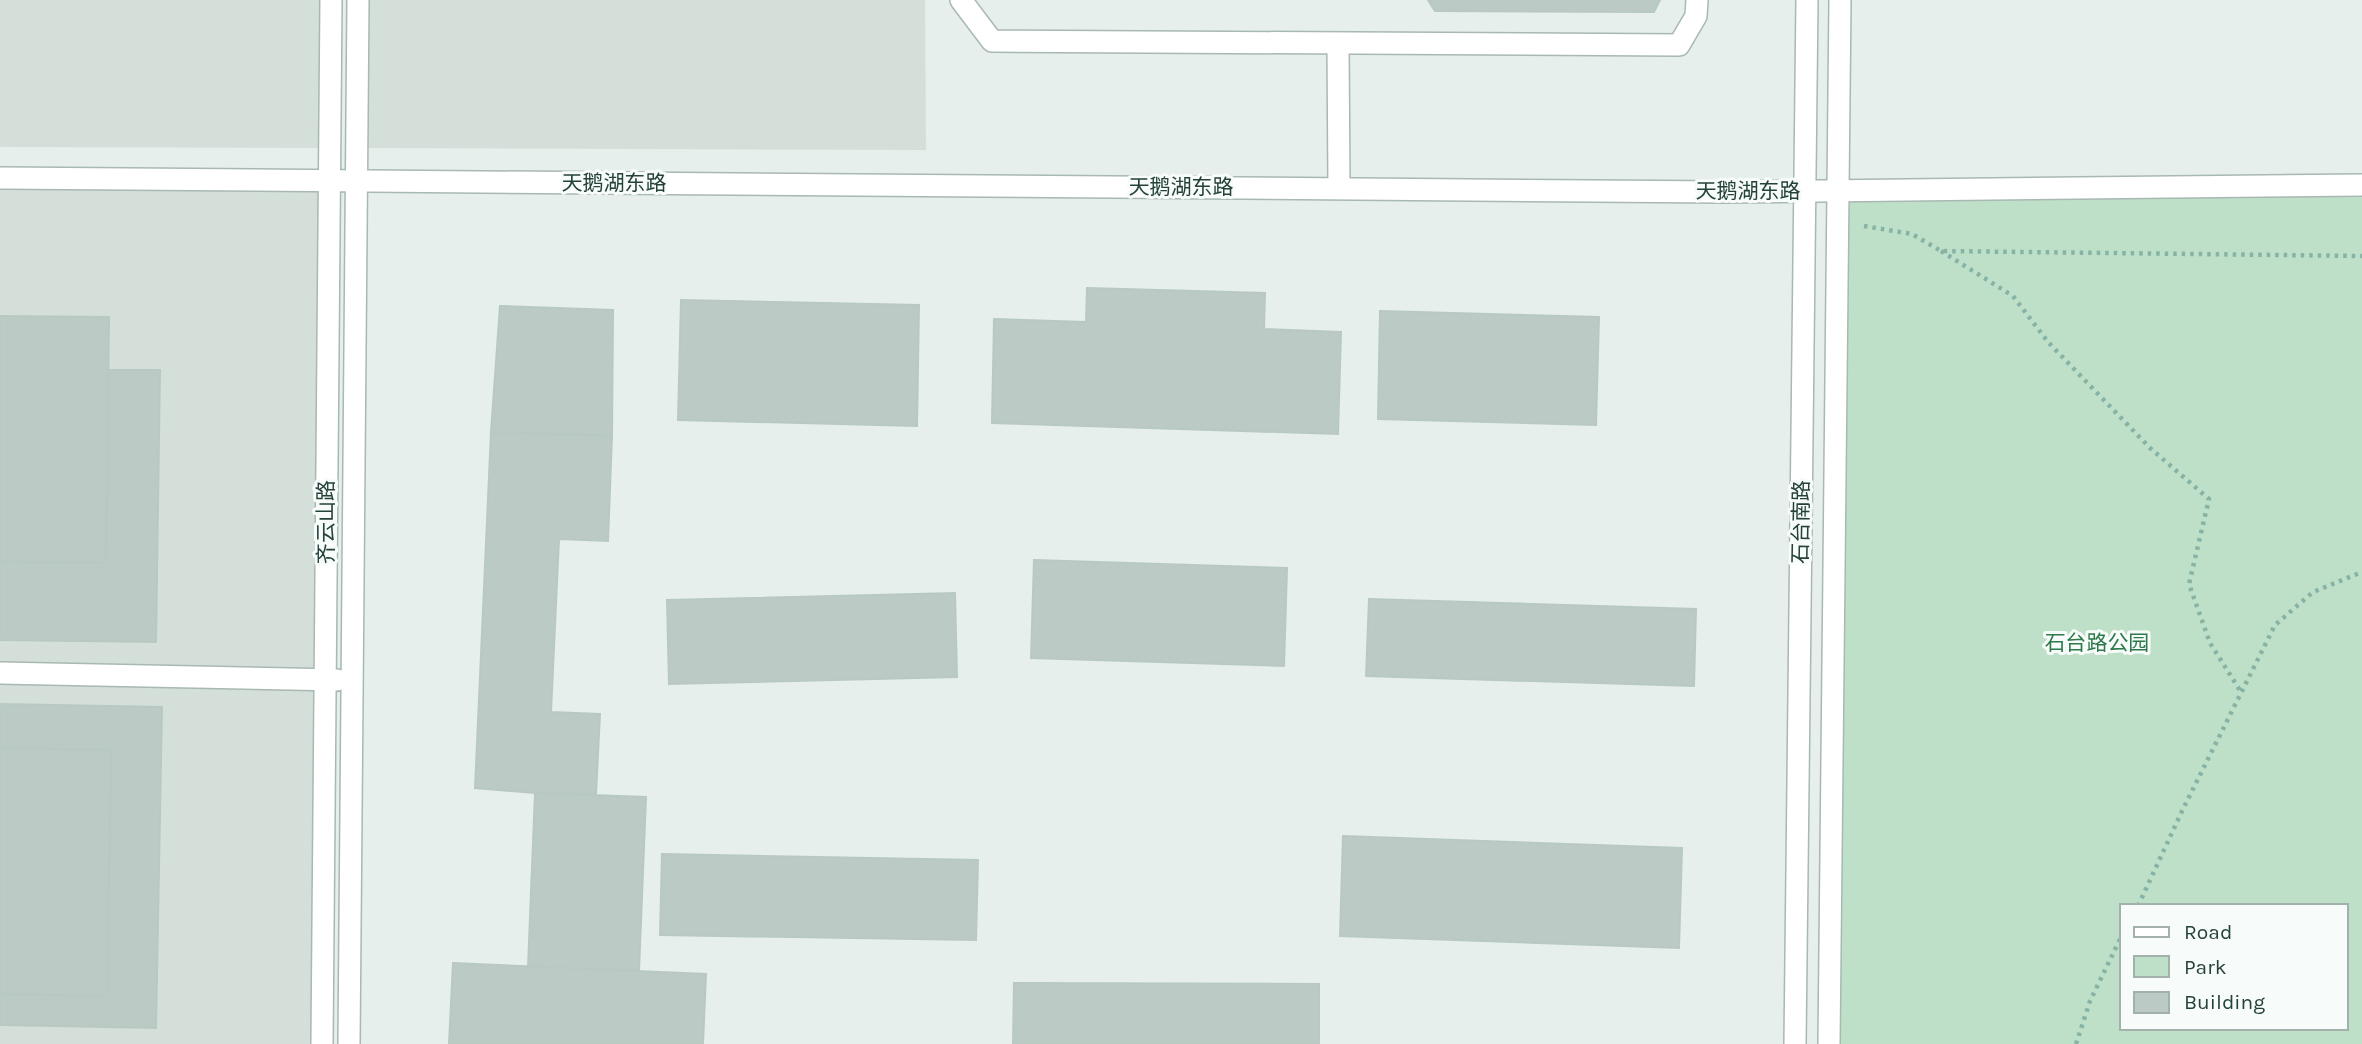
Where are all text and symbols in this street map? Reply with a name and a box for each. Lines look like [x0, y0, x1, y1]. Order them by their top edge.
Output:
street label: 天鹅湖东路 [562, 171, 667, 195]
street label: 天鹅湖东路 [1129, 175, 1234, 199]
street label: 天鹅湖东路 [1696, 179, 1801, 203]
street label: 齐云山路 [314, 480, 338, 564]
street label: 石台南路 [1788, 480, 1814, 564]
park label: 石台路公园 [2045, 631, 2150, 655]
legend [2120, 904, 2348, 1030]
text: Road [2184, 920, 2232, 944]
text: Park [2184, 955, 2227, 979]
text: Building [2184, 990, 2265, 1014]

